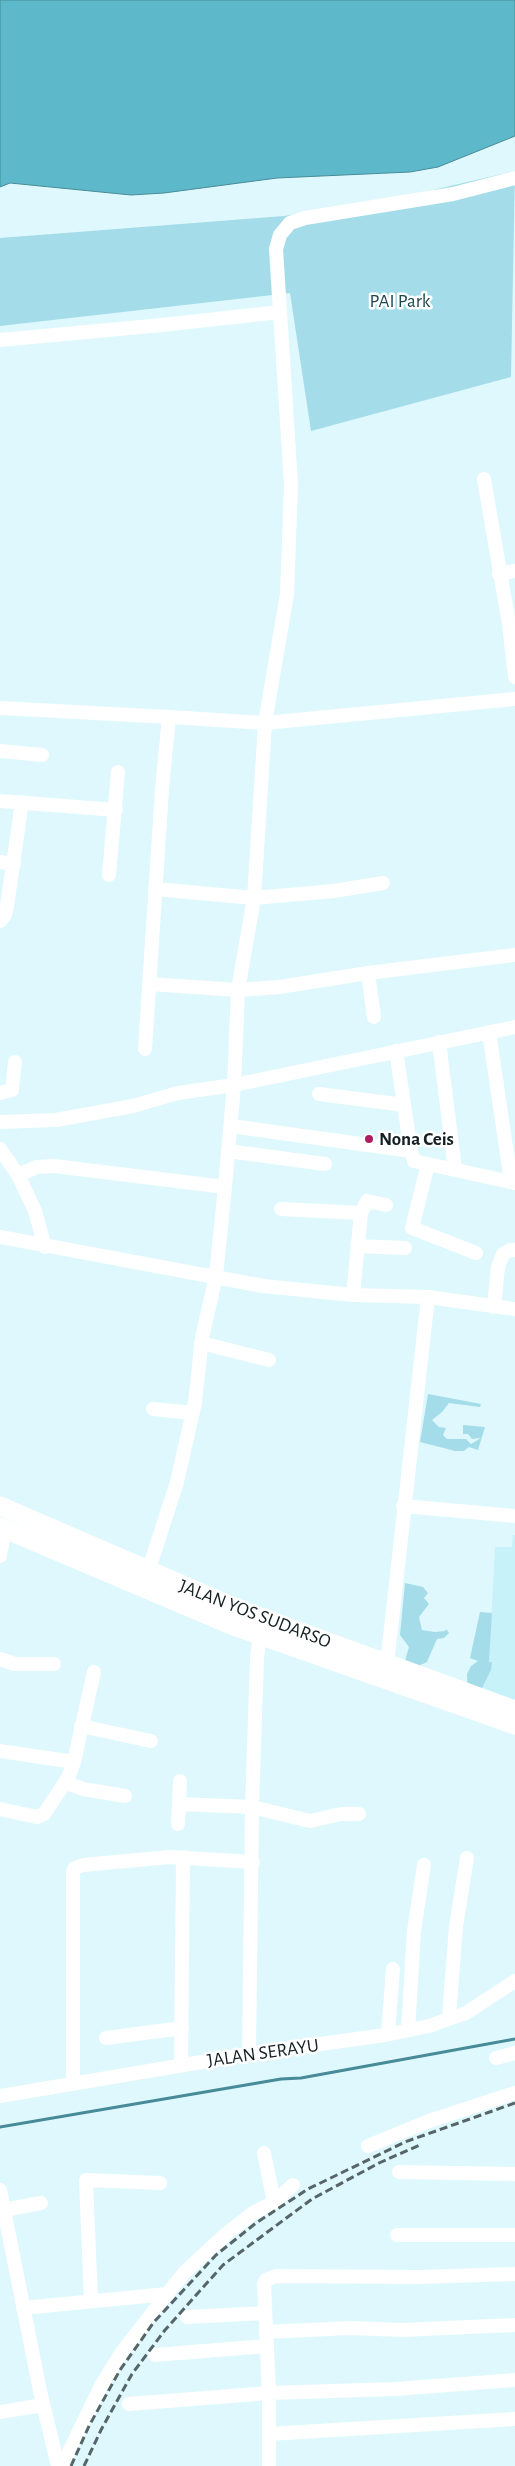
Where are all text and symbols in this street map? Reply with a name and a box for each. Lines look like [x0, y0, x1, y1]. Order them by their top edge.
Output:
park label: PAI Park [370, 290, 430, 312]
place label: Nona Ceis [379, 1128, 454, 1150]
marker: Nona Ceis [363, 1133, 375, 1145]
street label: JALAN YOS SUDARSO [176, 1575, 334, 1653]
street label: JALAN SERAYU [206, 2034, 320, 2072]

